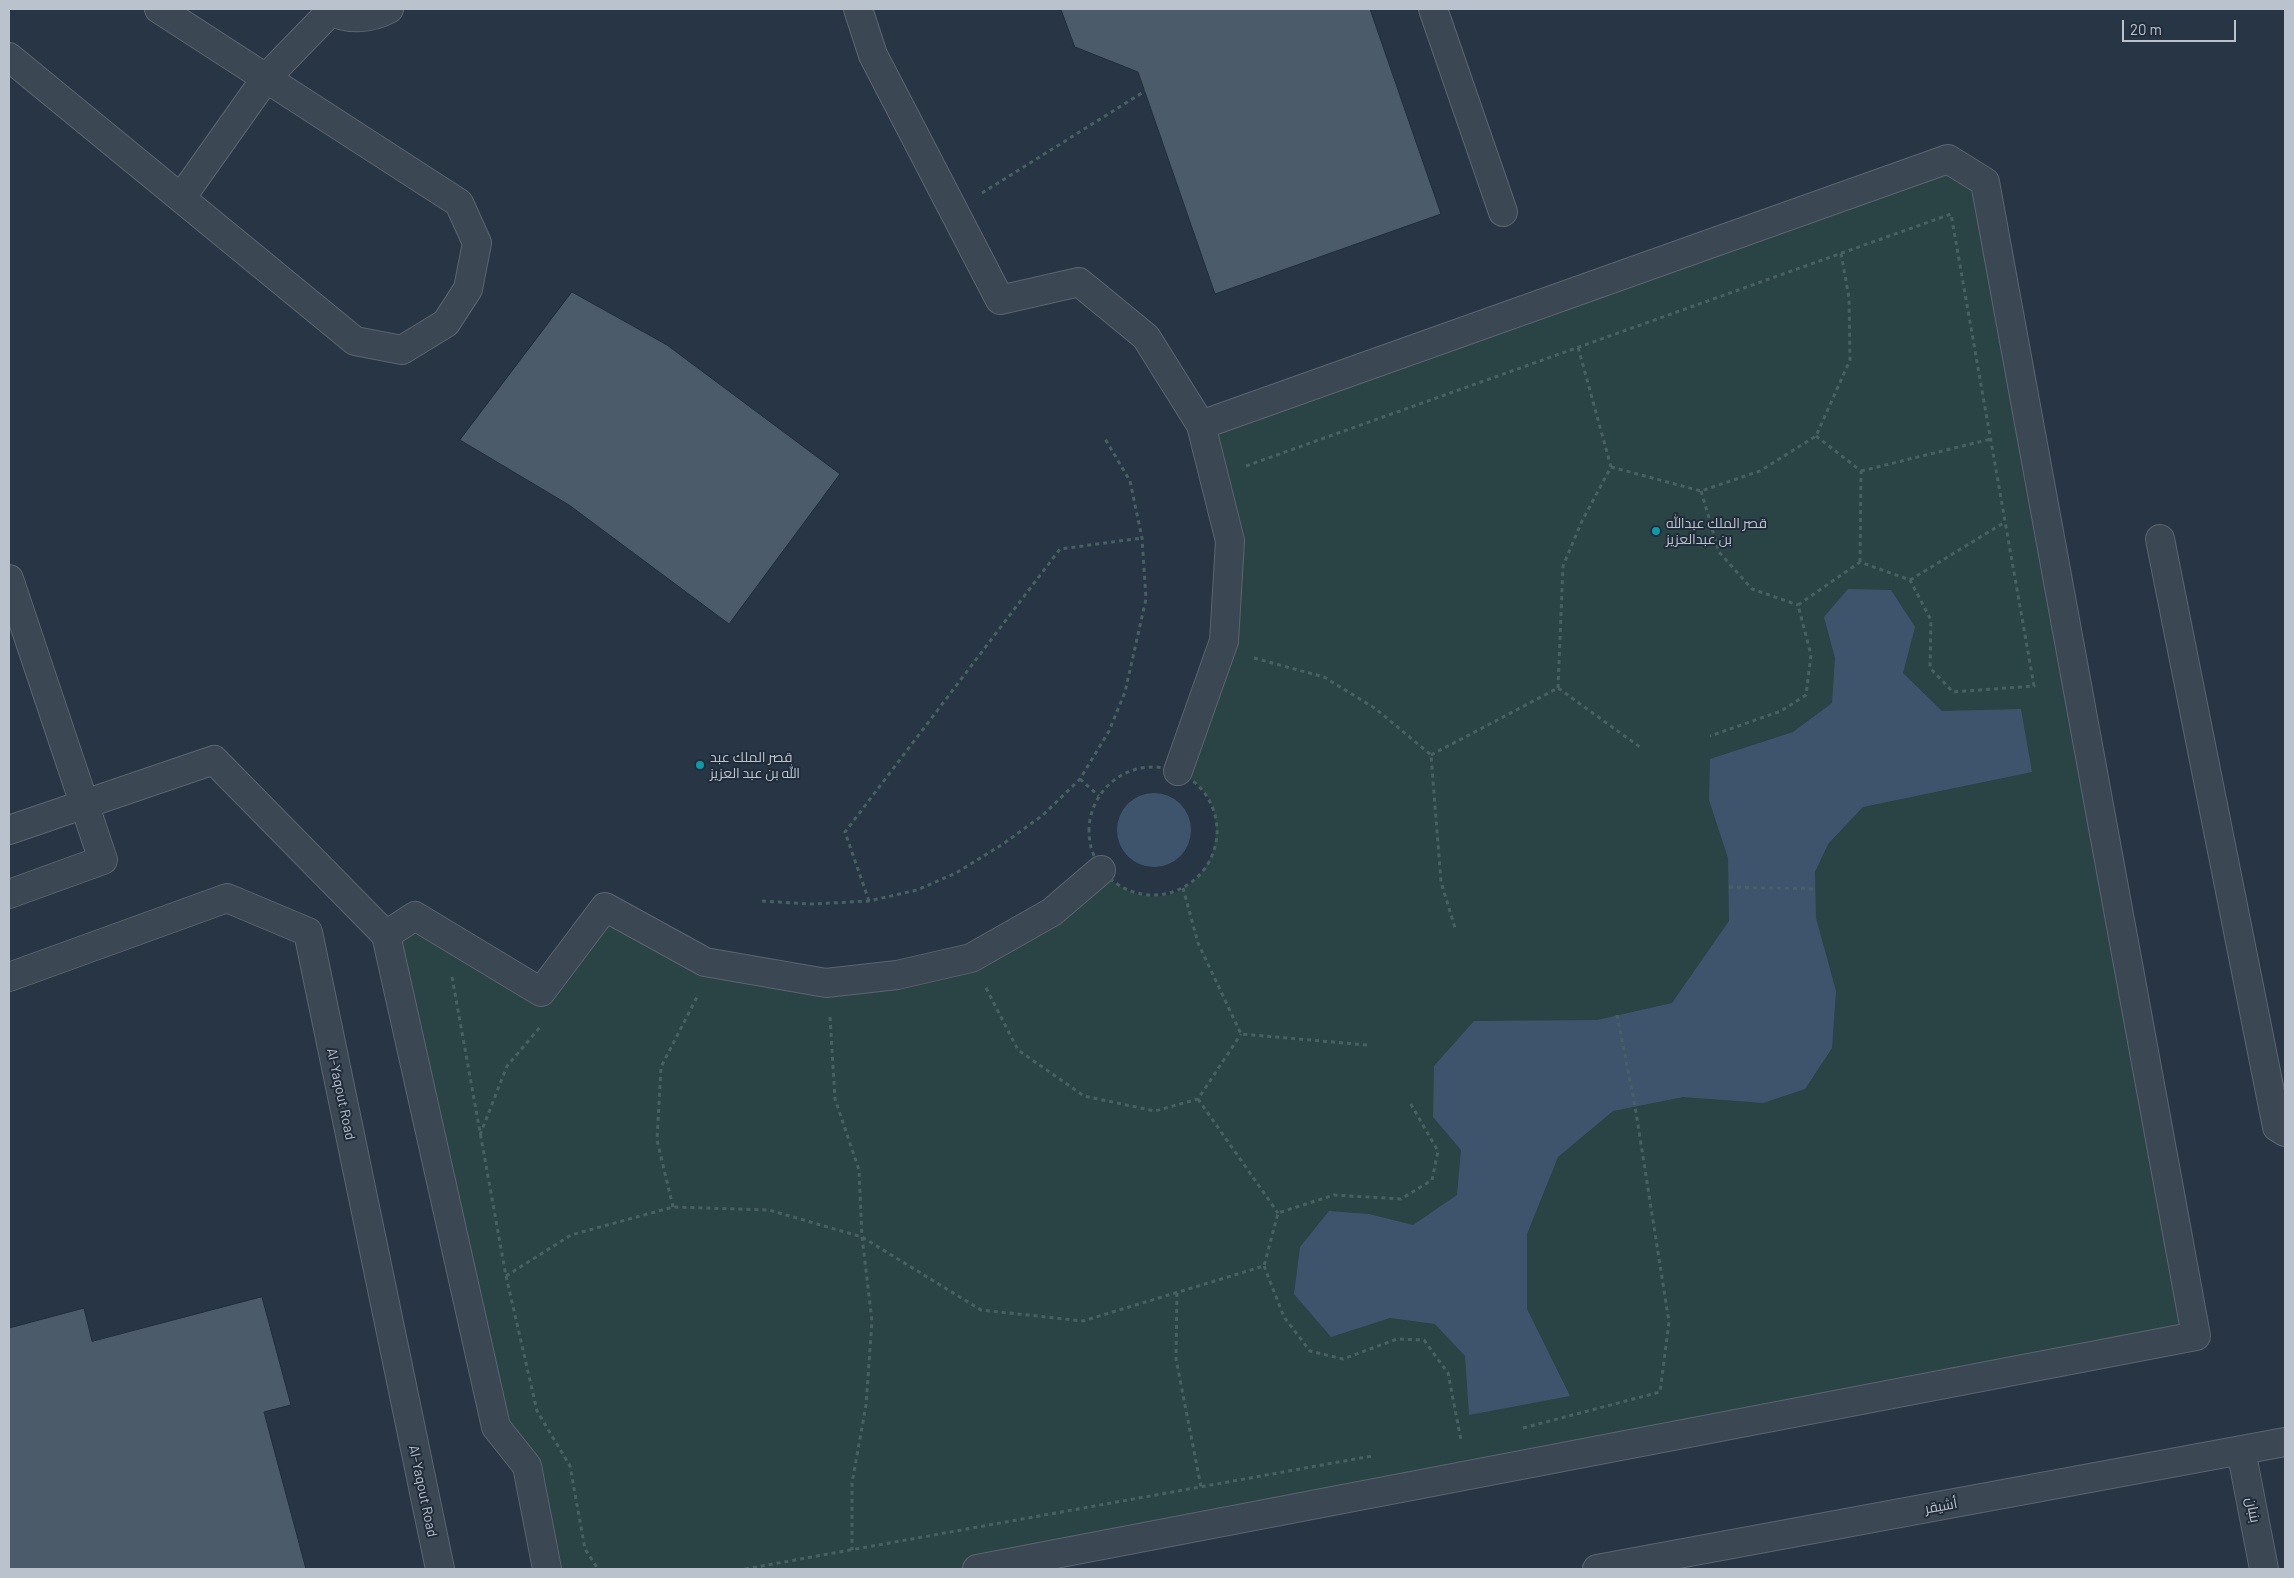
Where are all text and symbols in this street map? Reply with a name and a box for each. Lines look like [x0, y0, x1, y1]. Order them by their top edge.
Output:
scale bar [2124, 10, 2238, 42]
text: 20 m [2130, 20, 2162, 38]
place label: قصر الملك عبدالله بن عبدالعزيز [1666, 515, 1767, 548]
marker: قصر الملك عبدالله بن عبدالعزيز [1650, 525, 1662, 537]
place label: قصر الملك عبد الله بن عبد العزيز [710, 749, 800, 782]
marker: قصر الملك عبد الله بن عبد العزيز [694, 759, 706, 771]
street label: Al-Yaqout Road [323, 1047, 359, 1141]
street label: Al-Yaqout Road [405, 1444, 441, 1538]
street label: أشيقر [1923, 1495, 1959, 1517]
street label: بنبان [2242, 1496, 2264, 1524]

